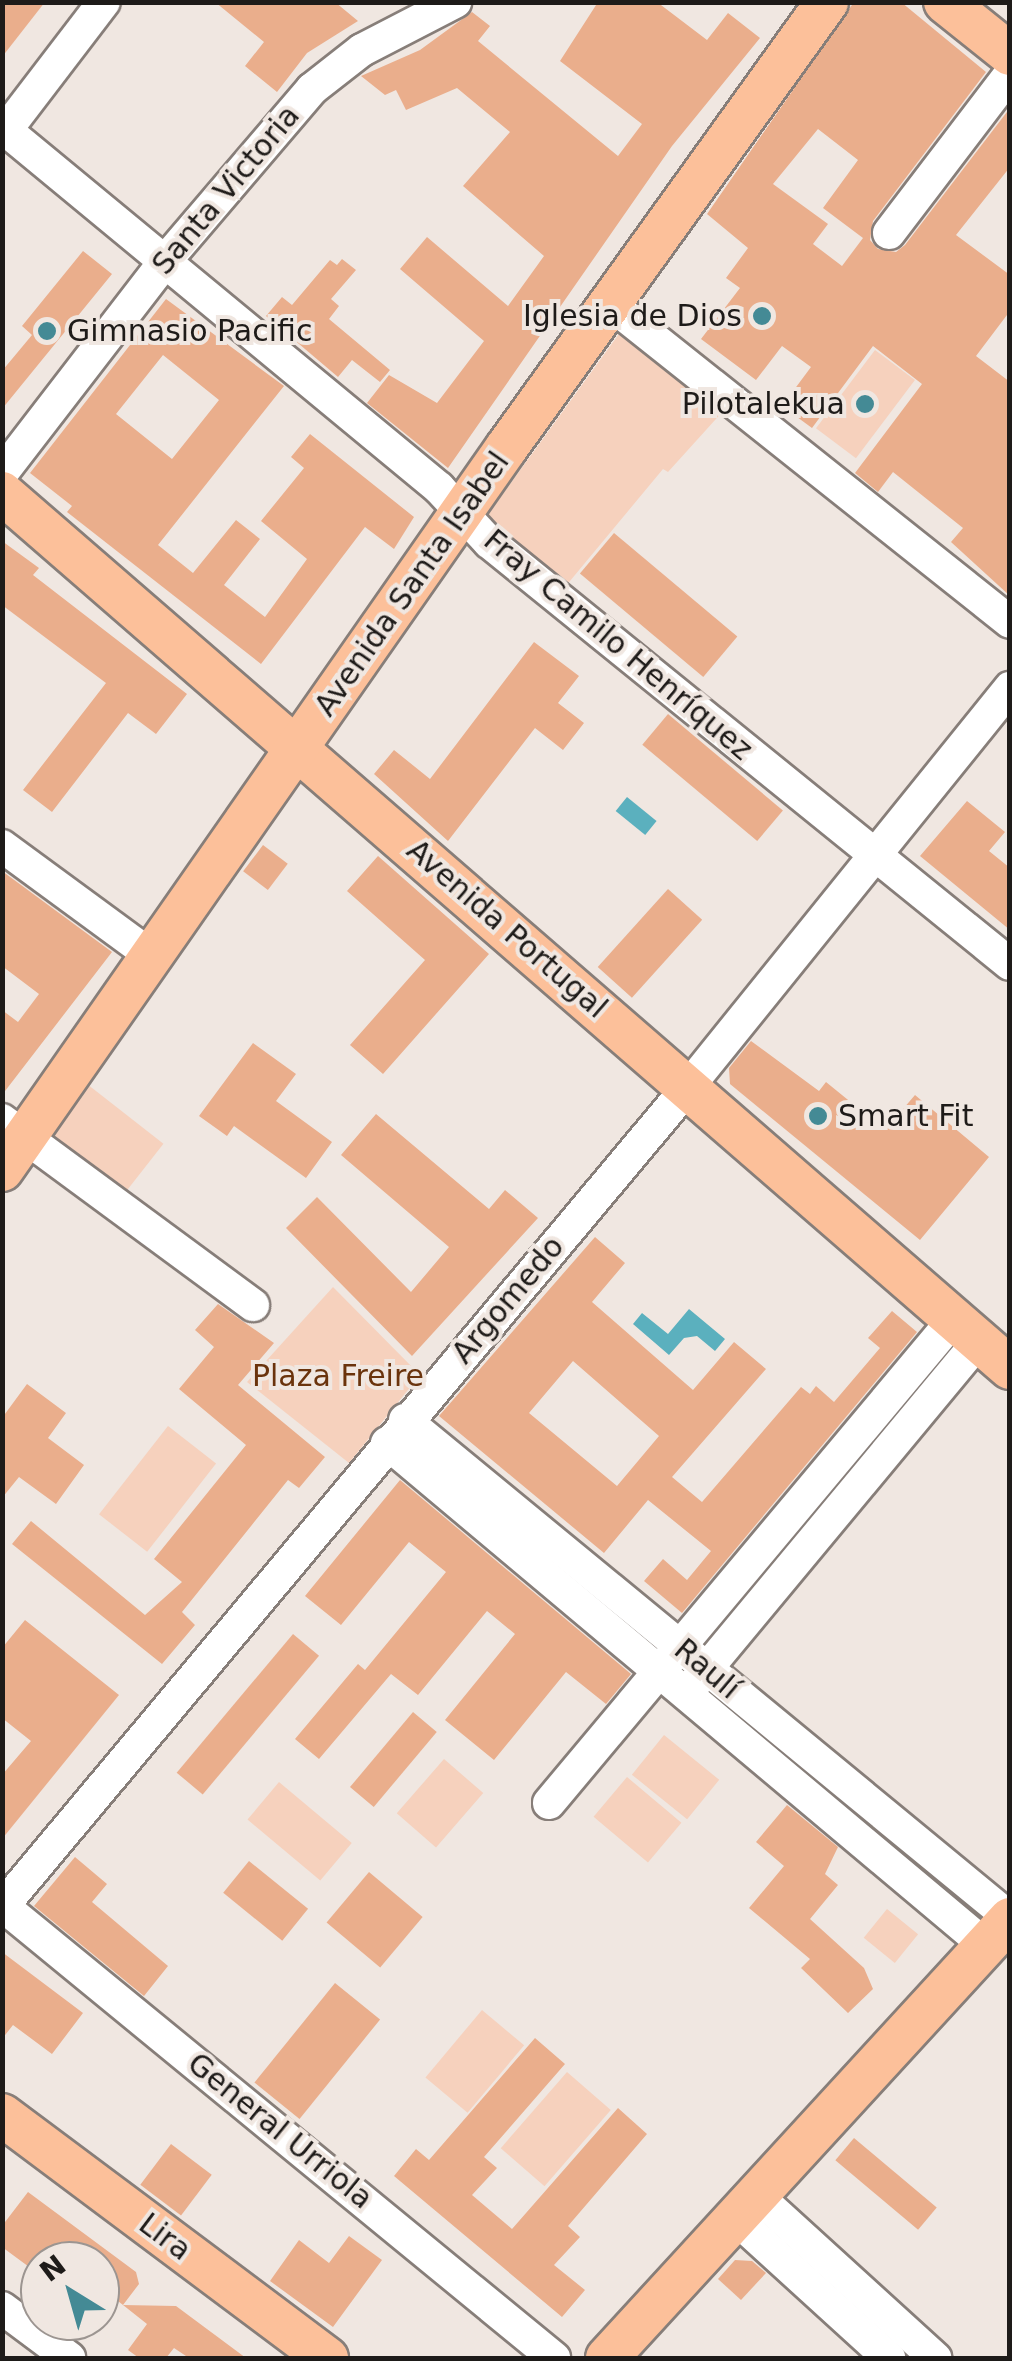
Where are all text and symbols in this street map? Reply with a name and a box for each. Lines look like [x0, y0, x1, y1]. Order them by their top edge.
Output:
street label: Santa Victoria [145, 98, 307, 282]
place label: Iglesia de Dios [523, 298, 742, 334]
marker: Iglesia de Dios [751, 305, 773, 327]
place label: Gimnasio Pacific [67, 313, 312, 349]
marker: Gimnasio Pacific [36, 320, 58, 342]
place label: Pilotalekua [682, 386, 845, 422]
marker: Pilotalekua [854, 393, 876, 415]
street label: Avenida Santa Isabel [307, 445, 517, 723]
street label: Fray Camilo Henríquez [477, 522, 759, 768]
street label: Avenida Portugal [400, 832, 614, 1026]
place label: Smart Fit [838, 1098, 973, 1134]
marker: Smart Fit [807, 1105, 829, 1127]
street label: Argomedo [444, 1229, 572, 1371]
park label: Plaza Freire [252, 1358, 424, 1394]
street label: Raulí [667, 1631, 747, 1707]
street label: General Urriola [180, 2045, 380, 2217]
street label: Lira [132, 2206, 198, 2268]
north arrow [20, 2241, 120, 2341]
text: N [34, 2248, 72, 2288]

